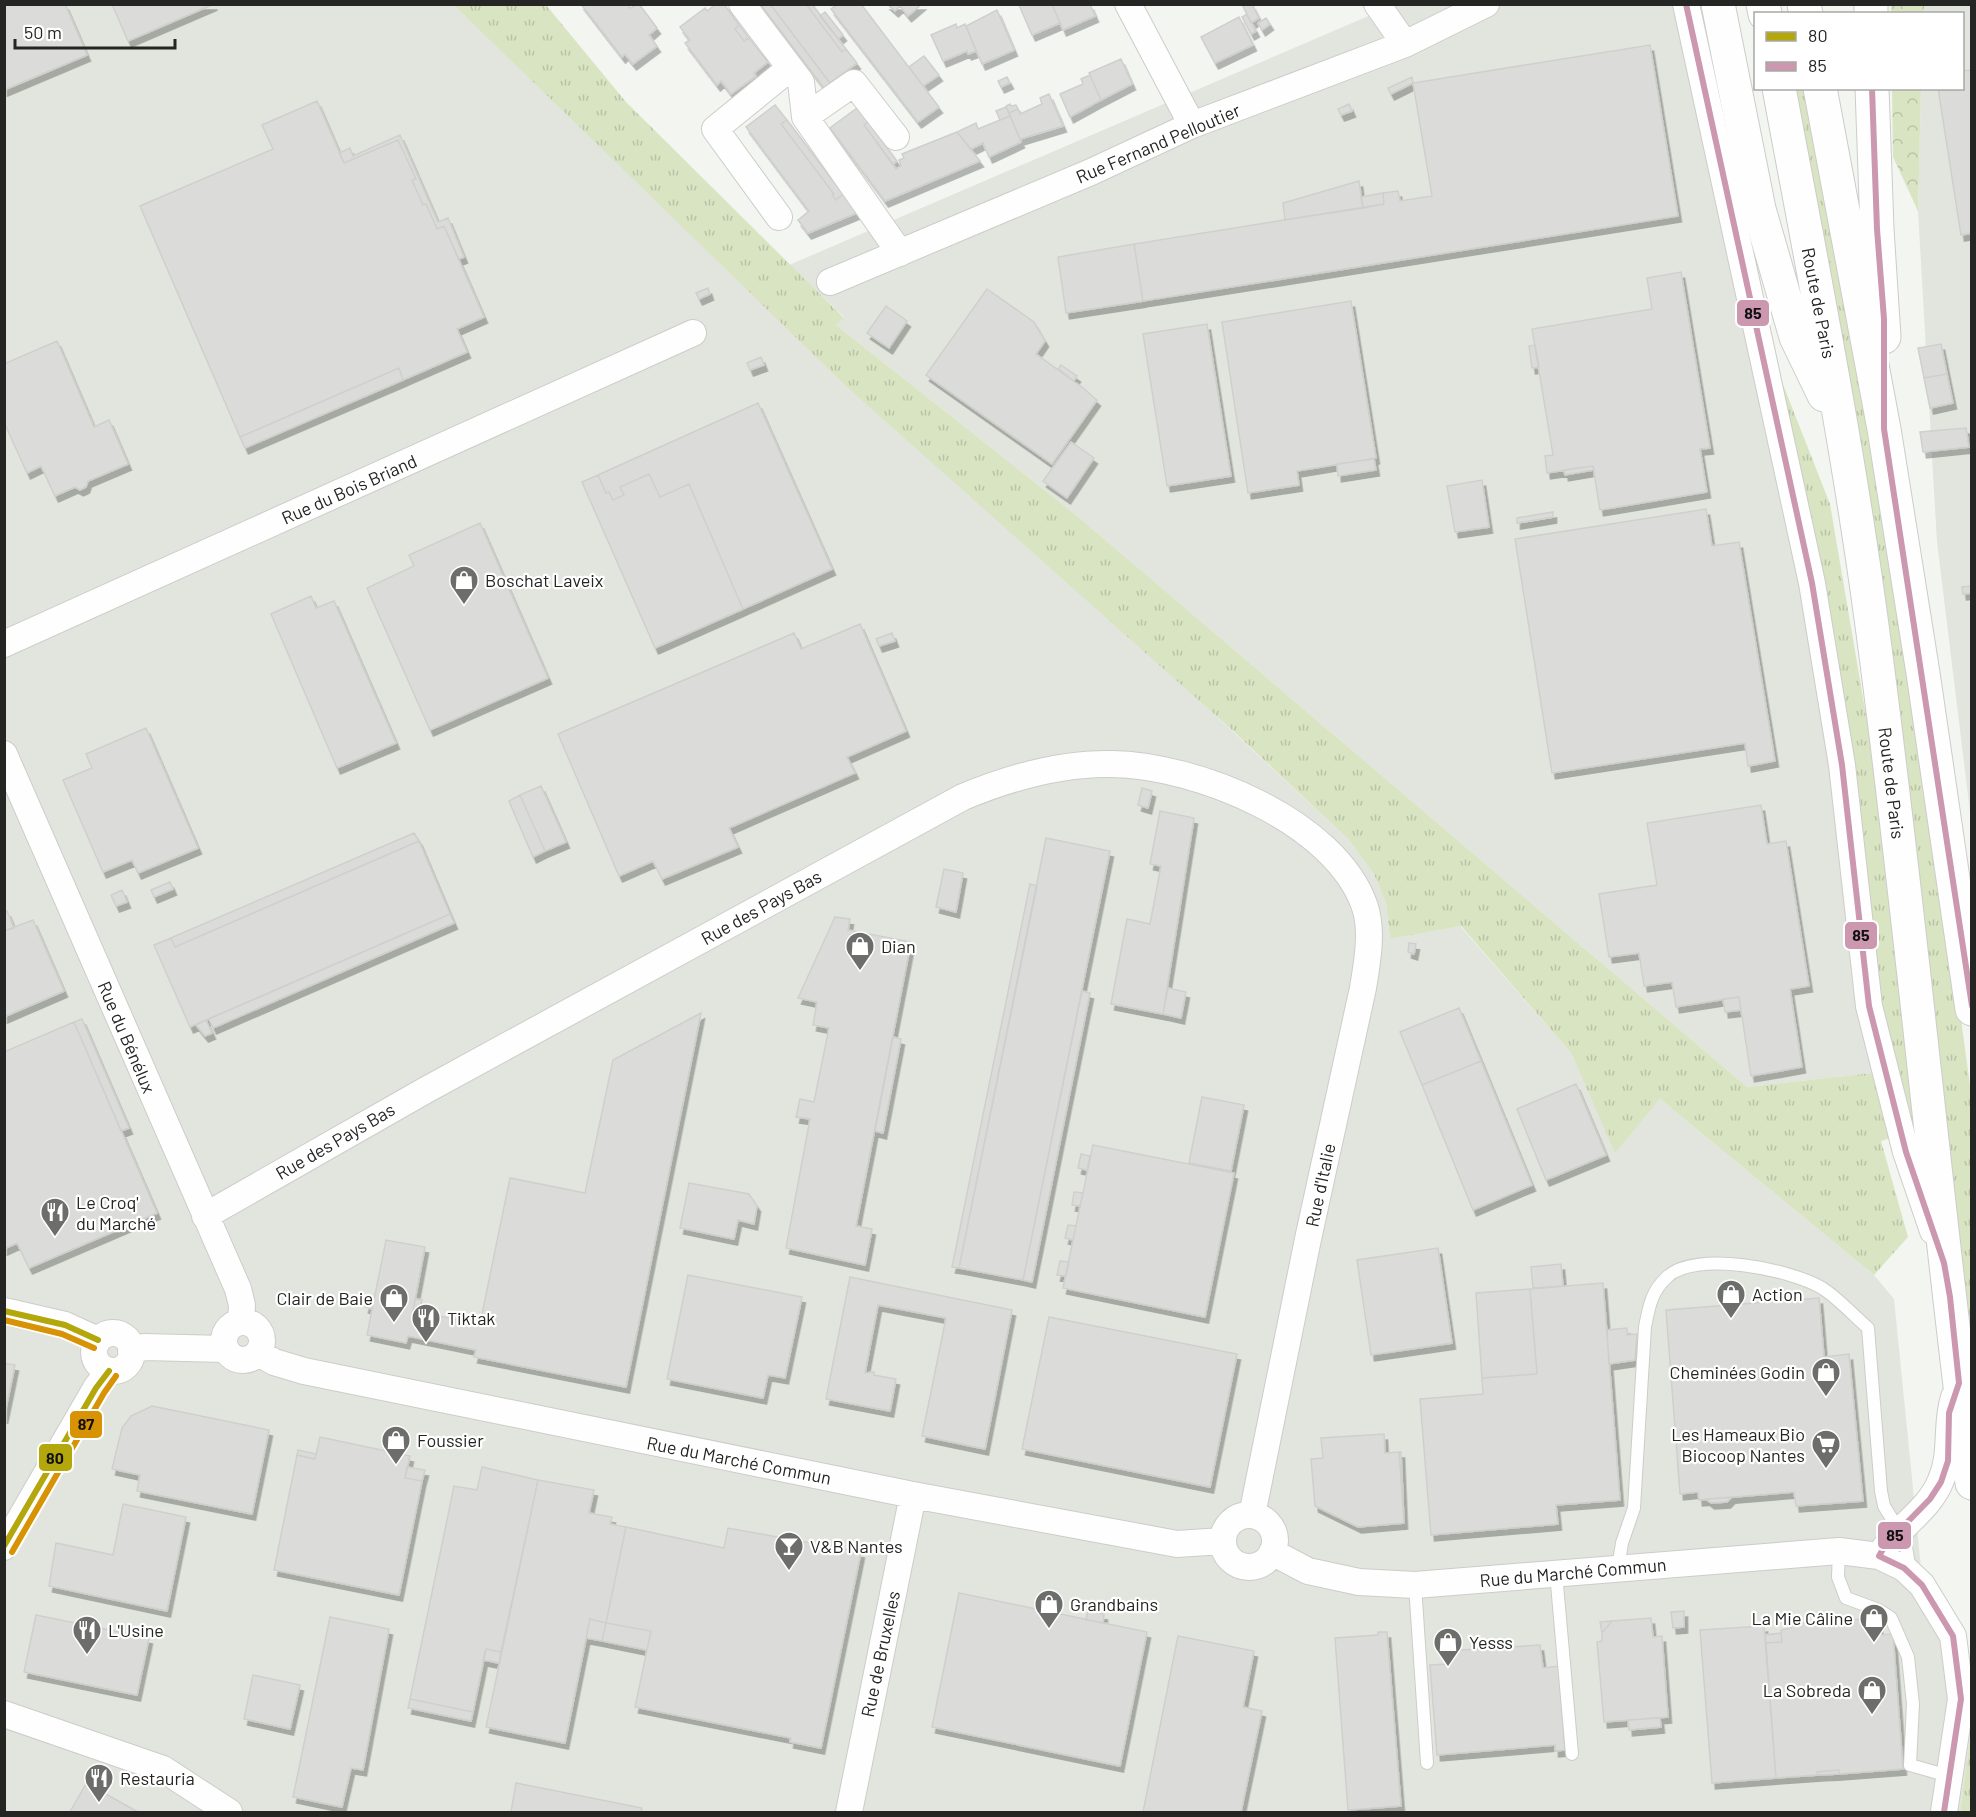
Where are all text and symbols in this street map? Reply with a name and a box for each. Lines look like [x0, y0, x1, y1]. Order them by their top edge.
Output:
scale bar [15, 12, 176, 50]
legend [1754, 12, 1964, 90]
text: 50 m [24, 21, 62, 43]
text: 80 [1808, 24, 1828, 46]
text: 85 [1808, 54, 1827, 76]
street label: Rue Fernand Pelloutier [1073, 98, 1244, 188]
street label: Route de Paris [1797, 246, 1841, 360]
line badge: 85 [1736, 299, 1770, 327]
text: 85 [1744, 303, 1762, 322]
street label: Rue du Bois Briand [278, 449, 420, 529]
shop icon: Boschat Laveix [448, 564, 480, 606]
place label: Boschat Laveix [485, 569, 604, 591]
street label: Route de Paris [1874, 726, 1910, 840]
street label: Rue des Pays Bas [697, 865, 825, 949]
line badge: 85 [1844, 921, 1878, 950]
text: 85 [1852, 925, 1870, 944]
shop icon: Dian [844, 930, 876, 972]
place label: Dian [881, 935, 916, 957]
street label: Rue du Bénélux [94, 978, 161, 1097]
street label: Rue des Pays Bas [271, 1098, 399, 1184]
street label: Rue d'Italie [1300, 1141, 1340, 1229]
place label: Le Croq' du Marché [76, 1191, 156, 1234]
restaurant icon: Le Croq' du Marché [39, 1196, 71, 1238]
shop icon: Action [1715, 1278, 1747, 1320]
shop icon: Clair de Baie [378, 1282, 410, 1324]
place label: Action [1752, 1283, 1803, 1305]
place label: Clair de Baie [276, 1287, 373, 1309]
restaurant icon: Tiktak [410, 1302, 442, 1344]
place label: Tiktak [447, 1307, 495, 1329]
shop icon: Cheminées Godin [1810, 1356, 1842, 1398]
place label: Cheminées Godin [1670, 1361, 1805, 1383]
line badge: 87 [69, 1410, 103, 1439]
text: 87 [78, 1414, 94, 1433]
place label: Les Hameaux Bio Biocoop Nantes [1671, 1423, 1805, 1466]
shop icon: Foussier [380, 1424, 412, 1466]
supermarket icon: Les Hameaux Bio Biocoop Nantes [1810, 1428, 1842, 1470]
place label: Foussier [417, 1429, 484, 1451]
street label: Rue du Marché Commun [645, 1431, 833, 1489]
line badge: 80 [38, 1443, 73, 1472]
text: 80 [46, 1448, 64, 1467]
line badge: 85 [1877, 1521, 1912, 1550]
text: 85 [1886, 1525, 1904, 1544]
bar icon: V&B Nantes [773, 1530, 805, 1572]
place label: V&B Nantes [810, 1535, 903, 1557]
street label: Rue du Marché Commun [1479, 1553, 1667, 1591]
shop icon: Grandbains [1033, 1588, 1065, 1630]
street label: Rue de Bruxelles [856, 1589, 904, 1719]
place label: Grandbains [1070, 1593, 1158, 1615]
shop icon: La Mie Câline [1858, 1602, 1890, 1644]
place label: La Mie Câline [1751, 1607, 1853, 1629]
restaurant icon: L'Usine [71, 1614, 103, 1656]
place label: L'Usine [108, 1619, 164, 1641]
shop icon: Yesss [1432, 1626, 1464, 1668]
place label: Yesss [1469, 1631, 1513, 1653]
shop icon: La Sobreda [1856, 1674, 1888, 1716]
place label: La Sobreda [1763, 1679, 1851, 1701]
restaurant icon: Restauria [83, 1762, 115, 1804]
place label: Restauria [120, 1767, 195, 1789]

